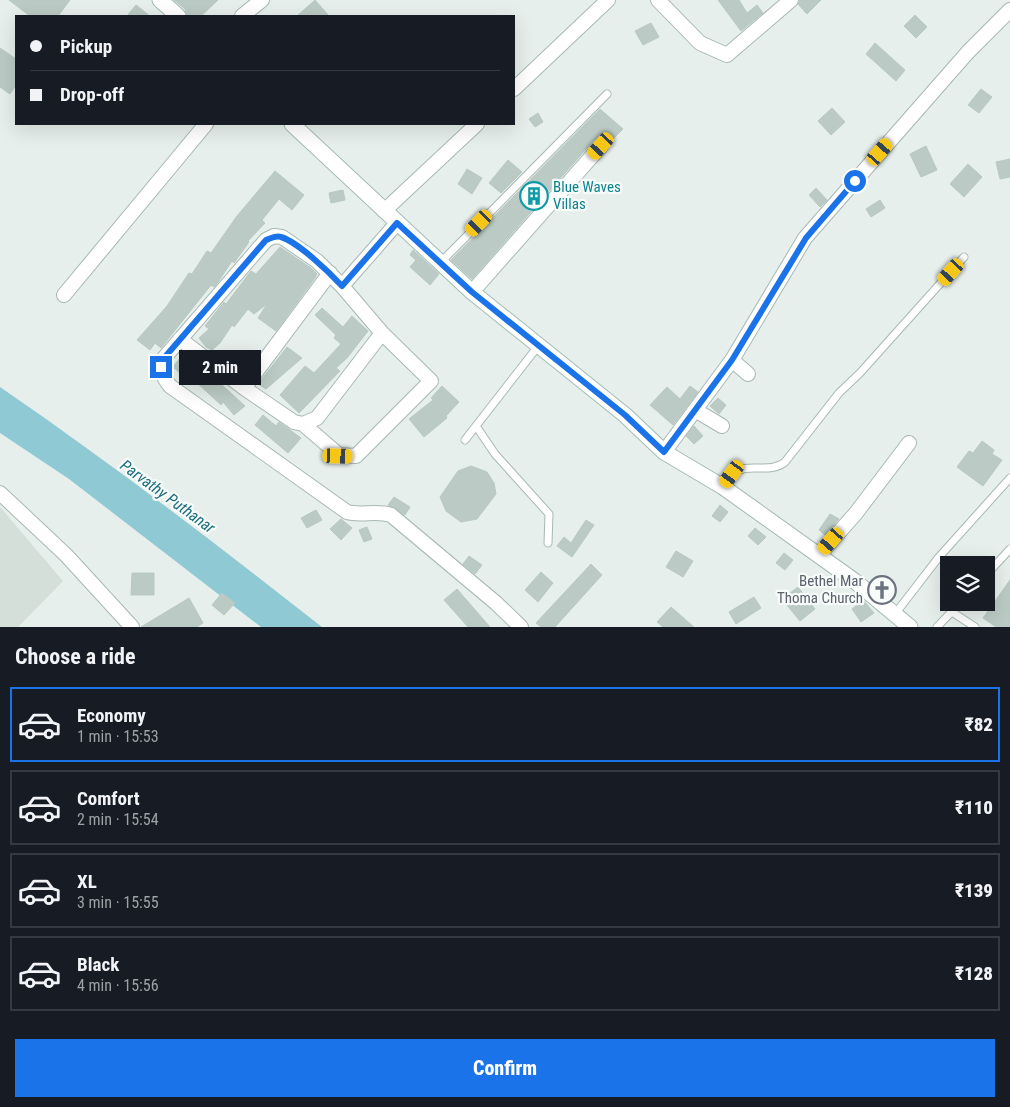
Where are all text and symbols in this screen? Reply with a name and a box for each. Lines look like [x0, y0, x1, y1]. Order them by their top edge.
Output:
text: Pickup [60, 35, 112, 58]
text: Drop-off [60, 83, 124, 106]
car [585, 130, 616, 162]
car [864, 136, 895, 168]
route start [844, 170, 866, 192]
place label: Blue Waves Villas [553, 178, 621, 213]
building icon: Blue Waves Villas [519, 181, 549, 211]
car [463, 207, 494, 239]
car [935, 256, 966, 288]
callout: 2 min [178, 350, 261, 384]
route end [150, 356, 172, 378]
text: 2 min [202, 358, 238, 377]
car [322, 448, 353, 464]
water label: Parvathy Puthanar [117, 456, 220, 538]
car [717, 457, 746, 491]
car [815, 525, 846, 557]
map controls [940, 556, 995, 611]
button: layers [940, 556, 995, 611]
place label: Bethel Mar Thoma Church [777, 572, 863, 607]
church icon: Bethel Mar Thoma Church [867, 575, 897, 605]
text: Choose a ride [15, 644, 136, 669]
icon: car [17, 702, 62, 747]
text: Economy [77, 704, 146, 727]
text: ₹82 [965, 713, 993, 736]
text: 1 min · 15:53 [77, 727, 159, 746]
icon: car [17, 785, 62, 830]
text: Comfort [77, 787, 140, 810]
text: ₹110 [955, 796, 993, 819]
text: 2 min · 15:54 [77, 810, 159, 829]
icon: car [17, 868, 62, 913]
text: XL [77, 870, 97, 893]
text: ₹139 [955, 879, 993, 902]
text: 3 min · 15:55 [77, 893, 159, 912]
icon: car [17, 951, 62, 996]
text: Black [77, 953, 119, 976]
text: ₹128 [955, 962, 993, 985]
text: 4 min · 15:56 [77, 976, 159, 995]
button: Confirm [15, 1039, 995, 1097]

